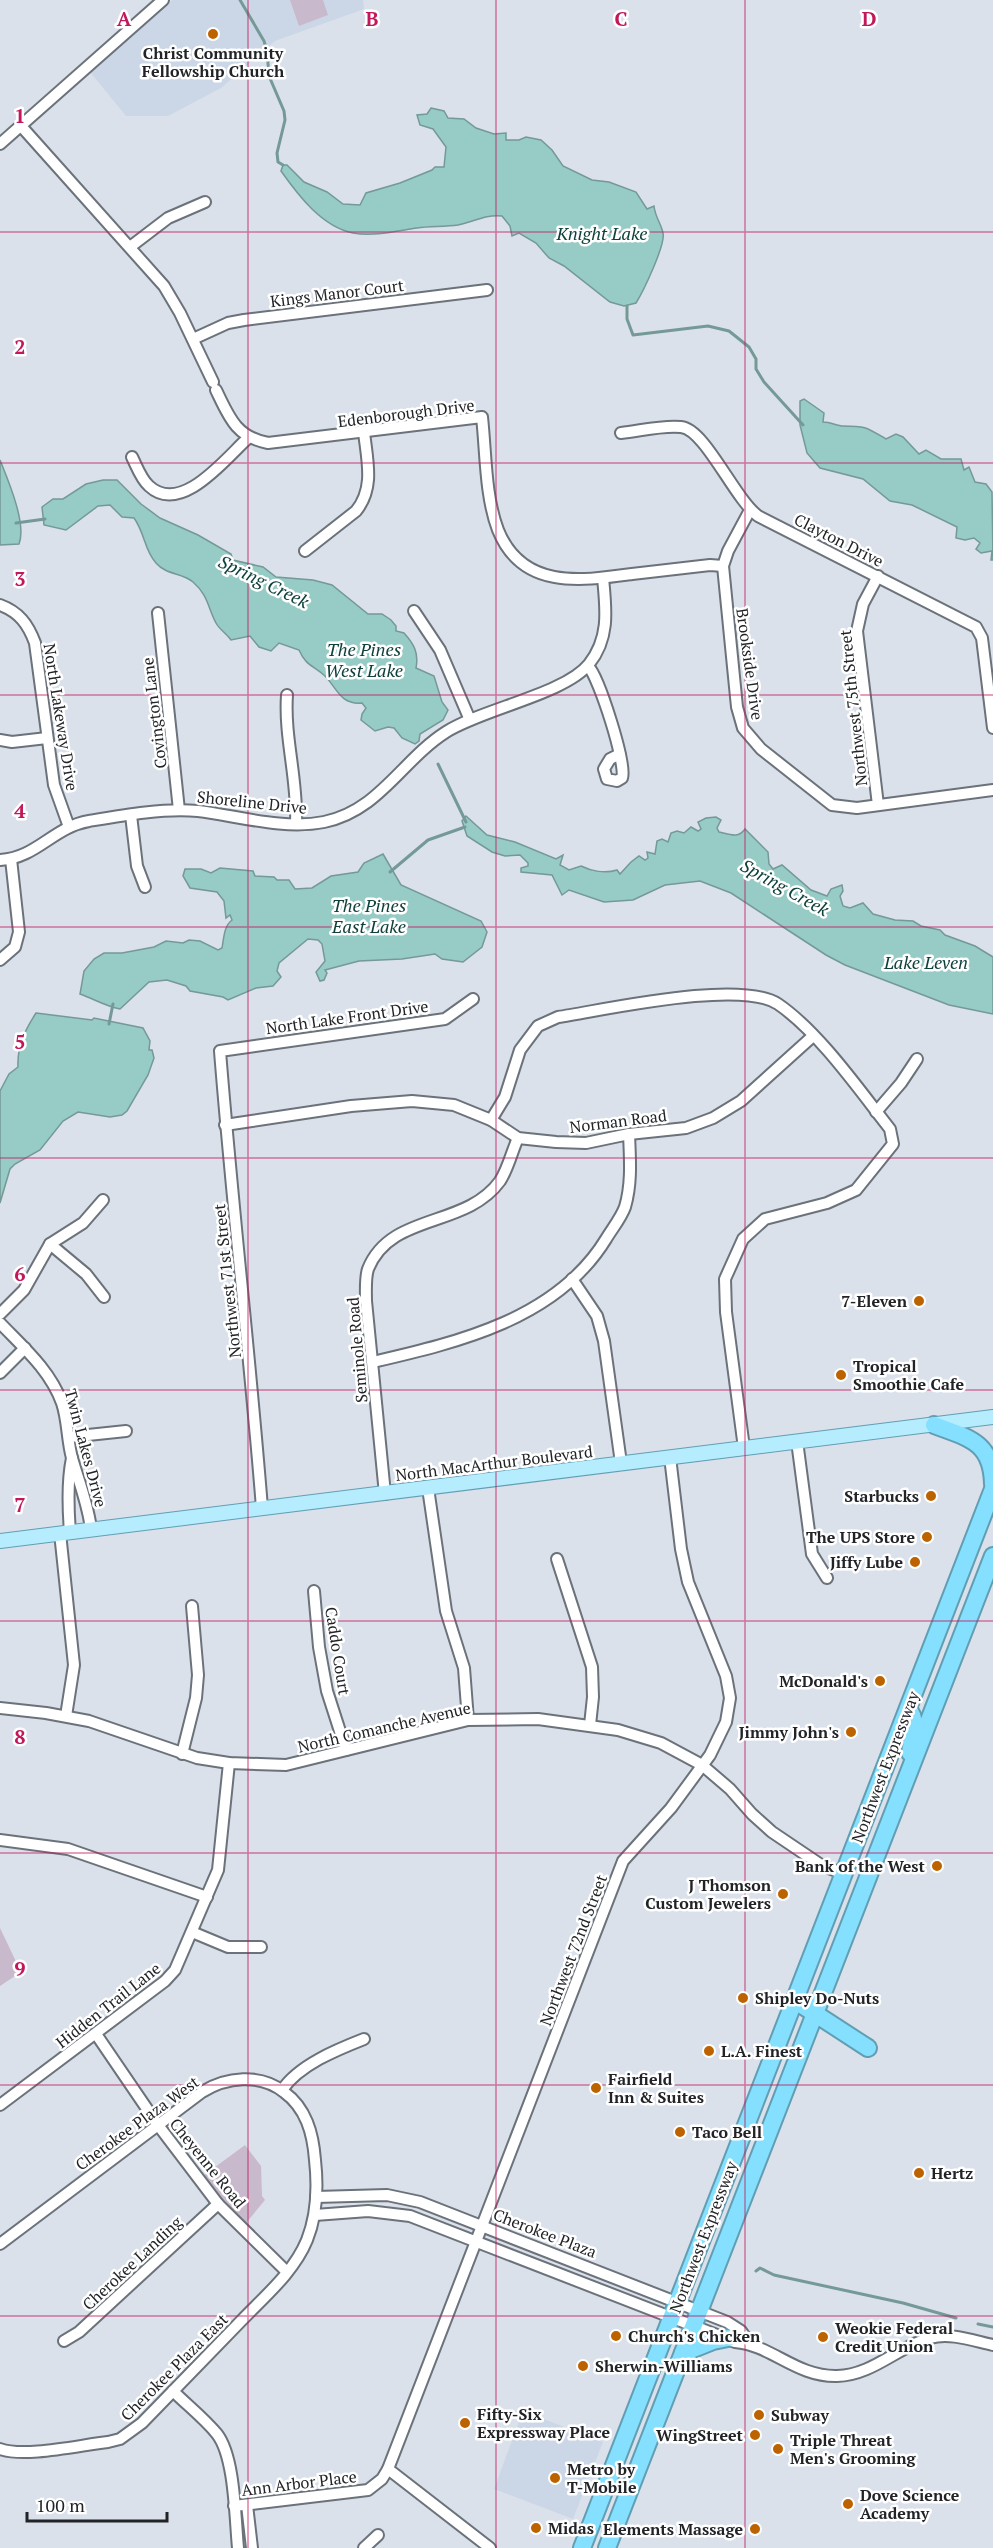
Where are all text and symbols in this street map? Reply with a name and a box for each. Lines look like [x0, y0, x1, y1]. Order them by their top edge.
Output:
text: A [117, 5, 132, 32]
text: B [366, 5, 379, 32]
text: C [614, 5, 628, 32]
text: D [862, 5, 876, 32]
marker: Christ Community Fellowship Church [206, 27, 220, 41]
place label: Christ Community Fellowship Church [142, 42, 285, 82]
text: 1 [14, 102, 26, 129]
water label: Knight Lake [555, 221, 648, 245]
street label: Kings Manor Court [269, 274, 405, 312]
text: 2 [14, 333, 26, 360]
street label: Edenborough Drive [336, 394, 476, 432]
street label: Clayton Drive [791, 508, 887, 572]
water label: Spring Creek [215, 549, 313, 613]
text: 3 [14, 565, 26, 592]
street label: Brookside Drive [731, 607, 769, 721]
street label: Northwest 75th Street [834, 629, 872, 787]
water label: The Pines West Lake [325, 637, 403, 682]
street label: North Lakeway Drive [39, 642, 83, 792]
street label: Covington Lane [136, 656, 172, 770]
street label: Shoreline Drive [196, 785, 308, 819]
text: 4 [14, 797, 26, 824]
water label: Spring Creek [736, 853, 834, 921]
water label: The Pines East Lake [331, 893, 406, 938]
water label: Lake Leven [883, 950, 968, 974]
street label: North Lake Front Drive [264, 995, 430, 1039]
text: 5 [14, 1028, 26, 1055]
street label: Norman Road [568, 1104, 668, 1138]
street label: Northwest 71st Street [208, 1203, 246, 1359]
text: 6 [14, 1260, 26, 1287]
place label: 7-Eleven [841, 1290, 908, 1312]
marker: 7-Eleven [912, 1294, 926, 1308]
street label: Seminole Road [341, 1296, 373, 1404]
place label: Tropical Smoothie Cafe [853, 1355, 965, 1395]
marker: Tropical Smoothie Cafe [834, 1368, 848, 1382]
street label: Twin Lakes Drive [60, 1386, 112, 1510]
street label: North MacArthur Boulevard [394, 1440, 594, 1486]
place label: Starbucks [844, 1485, 919, 1507]
marker: Starbucks [924, 1489, 938, 1503]
text: 7 [14, 1491, 26, 1518]
place label: The UPS Store [806, 1526, 915, 1548]
marker: The UPS Store [920, 1530, 934, 1544]
place label: Jiffy Lube [830, 1551, 903, 1573]
marker: Jiffy Lube [908, 1555, 922, 1569]
street label: Caddo Court [320, 1605, 356, 1697]
place label: McDonald's [779, 1670, 868, 1692]
marker: McDonald's [873, 1674, 887, 1688]
street label: Northwest Expressway [846, 1687, 924, 1846]
street label: North Comanche Avenue [295, 1696, 473, 1758]
place label: Jimmy John's [739, 1721, 839, 1743]
text: 8 [14, 1723, 26, 1750]
marker: Jimmy John's [844, 1725, 858, 1739]
place label: Bank of the West [795, 1855, 926, 1877]
marker: Bank of the West [930, 1859, 944, 1873]
street label: Northwest 72nd Street [534, 1871, 612, 2029]
place label: J Thomson Custom Jewelers [645, 1874, 772, 1914]
marker: J Thomson Custom Jewelers [776, 1887, 790, 1901]
text: 9 [14, 1955, 26, 1982]
street label: Hidden Trail Lane [51, 1957, 165, 2053]
place label: Shipley Do-Nuts [755, 1987, 879, 2009]
marker: Shipley Do-Nuts [736, 1991, 750, 2005]
place label: L.A. Finest [721, 2040, 803, 2062]
marker: L.A. Finest [702, 2044, 716, 2058]
place label: Fairfield Inn & Suites [608, 2068, 704, 2108]
street label: Cherokee Plaza West [71, 2071, 203, 2175]
marker: Fairfield Inn & Suites [589, 2081, 603, 2095]
street label: Cheyenne Road [165, 2113, 251, 2213]
place label: Taco Bell [692, 2121, 762, 2143]
marker: Taco Bell [673, 2125, 687, 2139]
street label: Northwest Expressway [664, 2157, 742, 2316]
place label: Hertz [931, 2162, 973, 2184]
marker: Hertz [912, 2166, 926, 2180]
street label: Cherokee Plaza [490, 2203, 600, 2263]
street label: Cherokee Landing [77, 2211, 187, 2315]
street label: Cherokee Plaza East [116, 2309, 232, 2425]
place label: Weokie Federal Credit Union [835, 2317, 953, 2357]
place label: Church's Chicken [628, 2325, 761, 2347]
marker: Church's Chicken [609, 2329, 623, 2343]
marker: Weokie Federal Credit Union [816, 2330, 830, 2344]
place label: Sherwin-Williams [595, 2355, 732, 2377]
marker: Sherwin-Williams [576, 2359, 590, 2373]
place label: Fifty-Six Expressway Place [477, 2403, 611, 2443]
place label: Subway [771, 2404, 830, 2426]
marker: Subway [752, 2408, 766, 2422]
marker: Fifty-Six Expressway Place [458, 2416, 472, 2430]
place label: WingStreet [656, 2424, 744, 2446]
marker: WingStreet [748, 2428, 762, 2442]
place label: Triple Threat Men's Grooming [790, 2429, 917, 2469]
marker: Triple Threat Men's Grooming [771, 2442, 785, 2456]
place label: Metro by T-Mobile [567, 2458, 637, 2498]
street label: Ann Arbor Place [240, 2465, 358, 2501]
marker: Metro by T-Mobile [548, 2471, 562, 2485]
place label: Dove Science Academy [860, 2484, 960, 2524]
scale bar [27, 2485, 166, 2523]
text: 100 m [36, 2493, 85, 2517]
marker: Dove Science Academy [841, 2497, 855, 2511]
place label: Midas [548, 2517, 594, 2539]
place label: Elements Massage [603, 2518, 743, 2540]
marker: Midas [529, 2521, 543, 2535]
marker: Elements Massage [748, 2522, 762, 2536]

